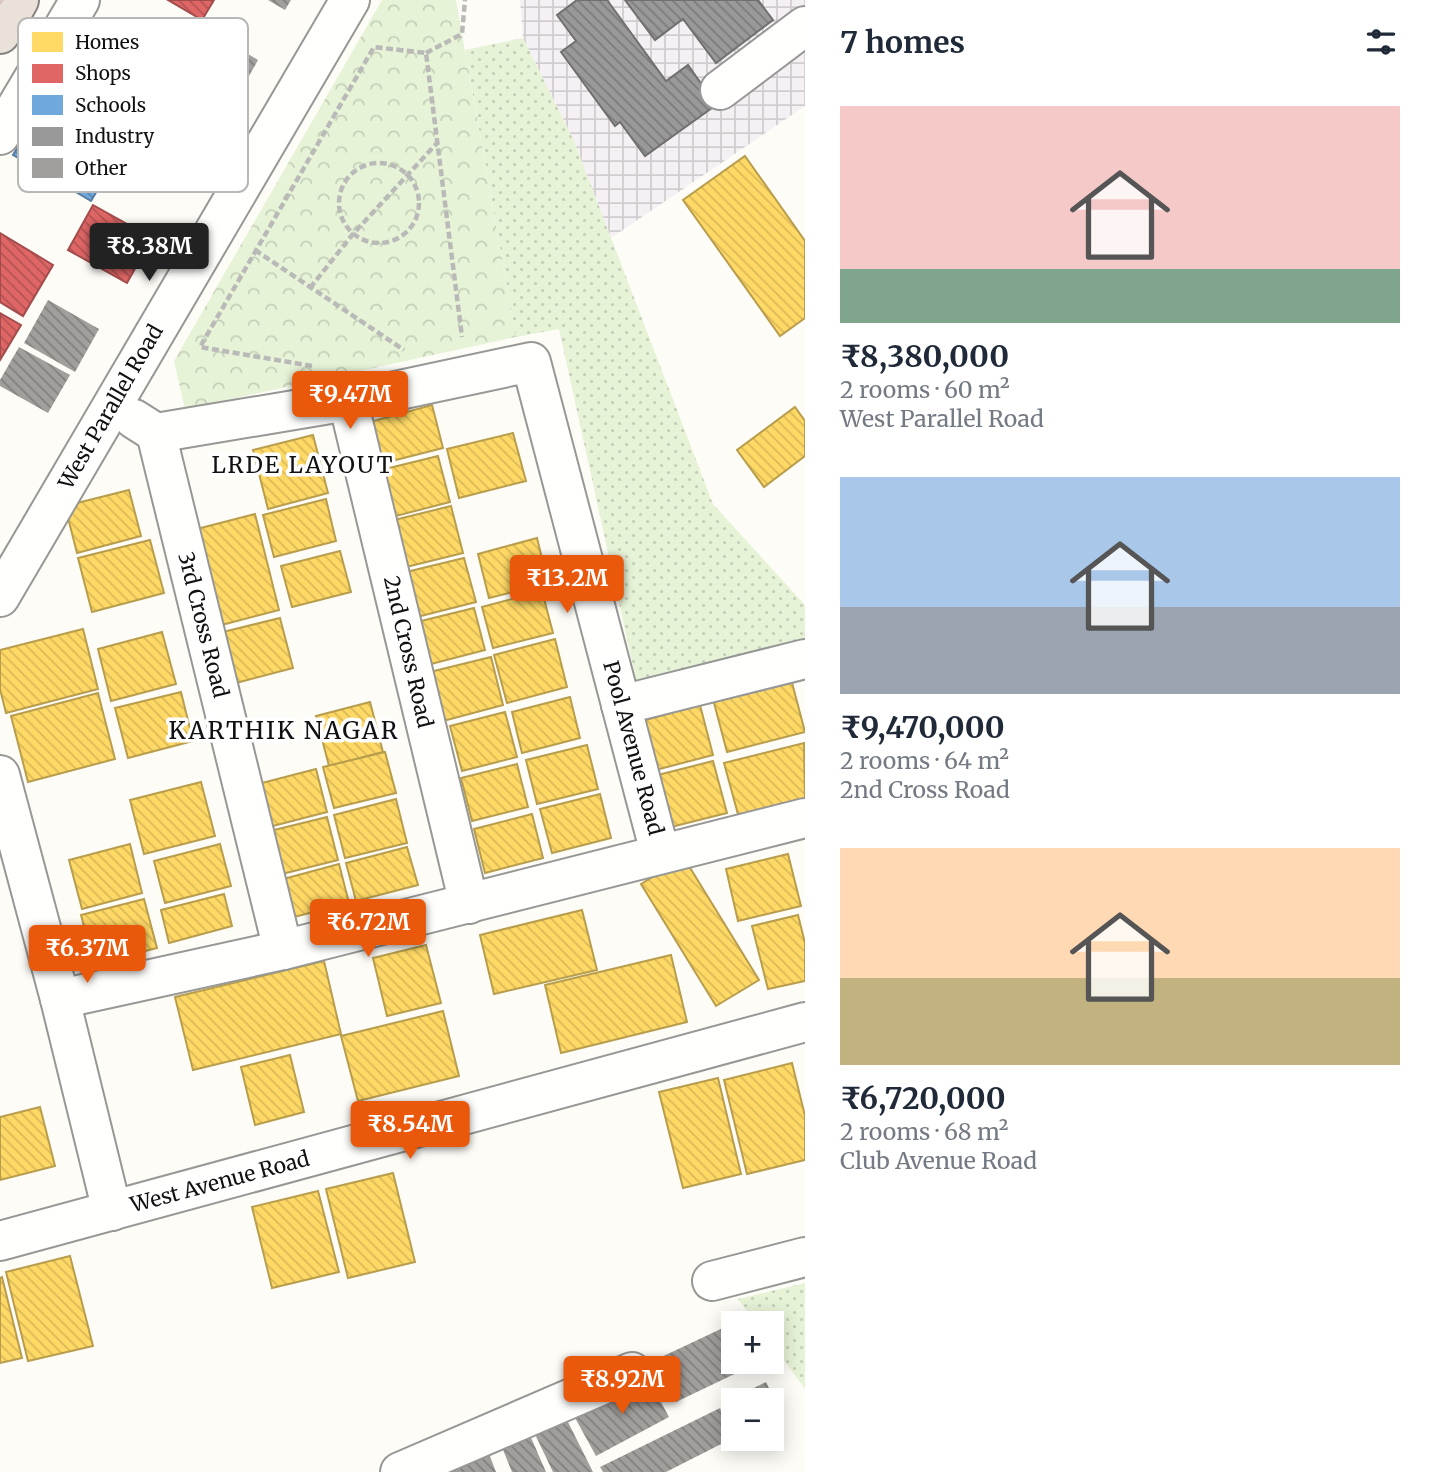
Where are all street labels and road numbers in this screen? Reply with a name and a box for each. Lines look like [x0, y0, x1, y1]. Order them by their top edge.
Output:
street label: West Parallel Road [52, 319, 169, 495]
street label: 3rd Cross Road [172, 549, 235, 701]
street label: 2nd Cross Road [378, 573, 439, 731]
street label: Pool Avenue Road [597, 658, 670, 838]
street label: West Avenue Road [126, 1145, 313, 1219]

